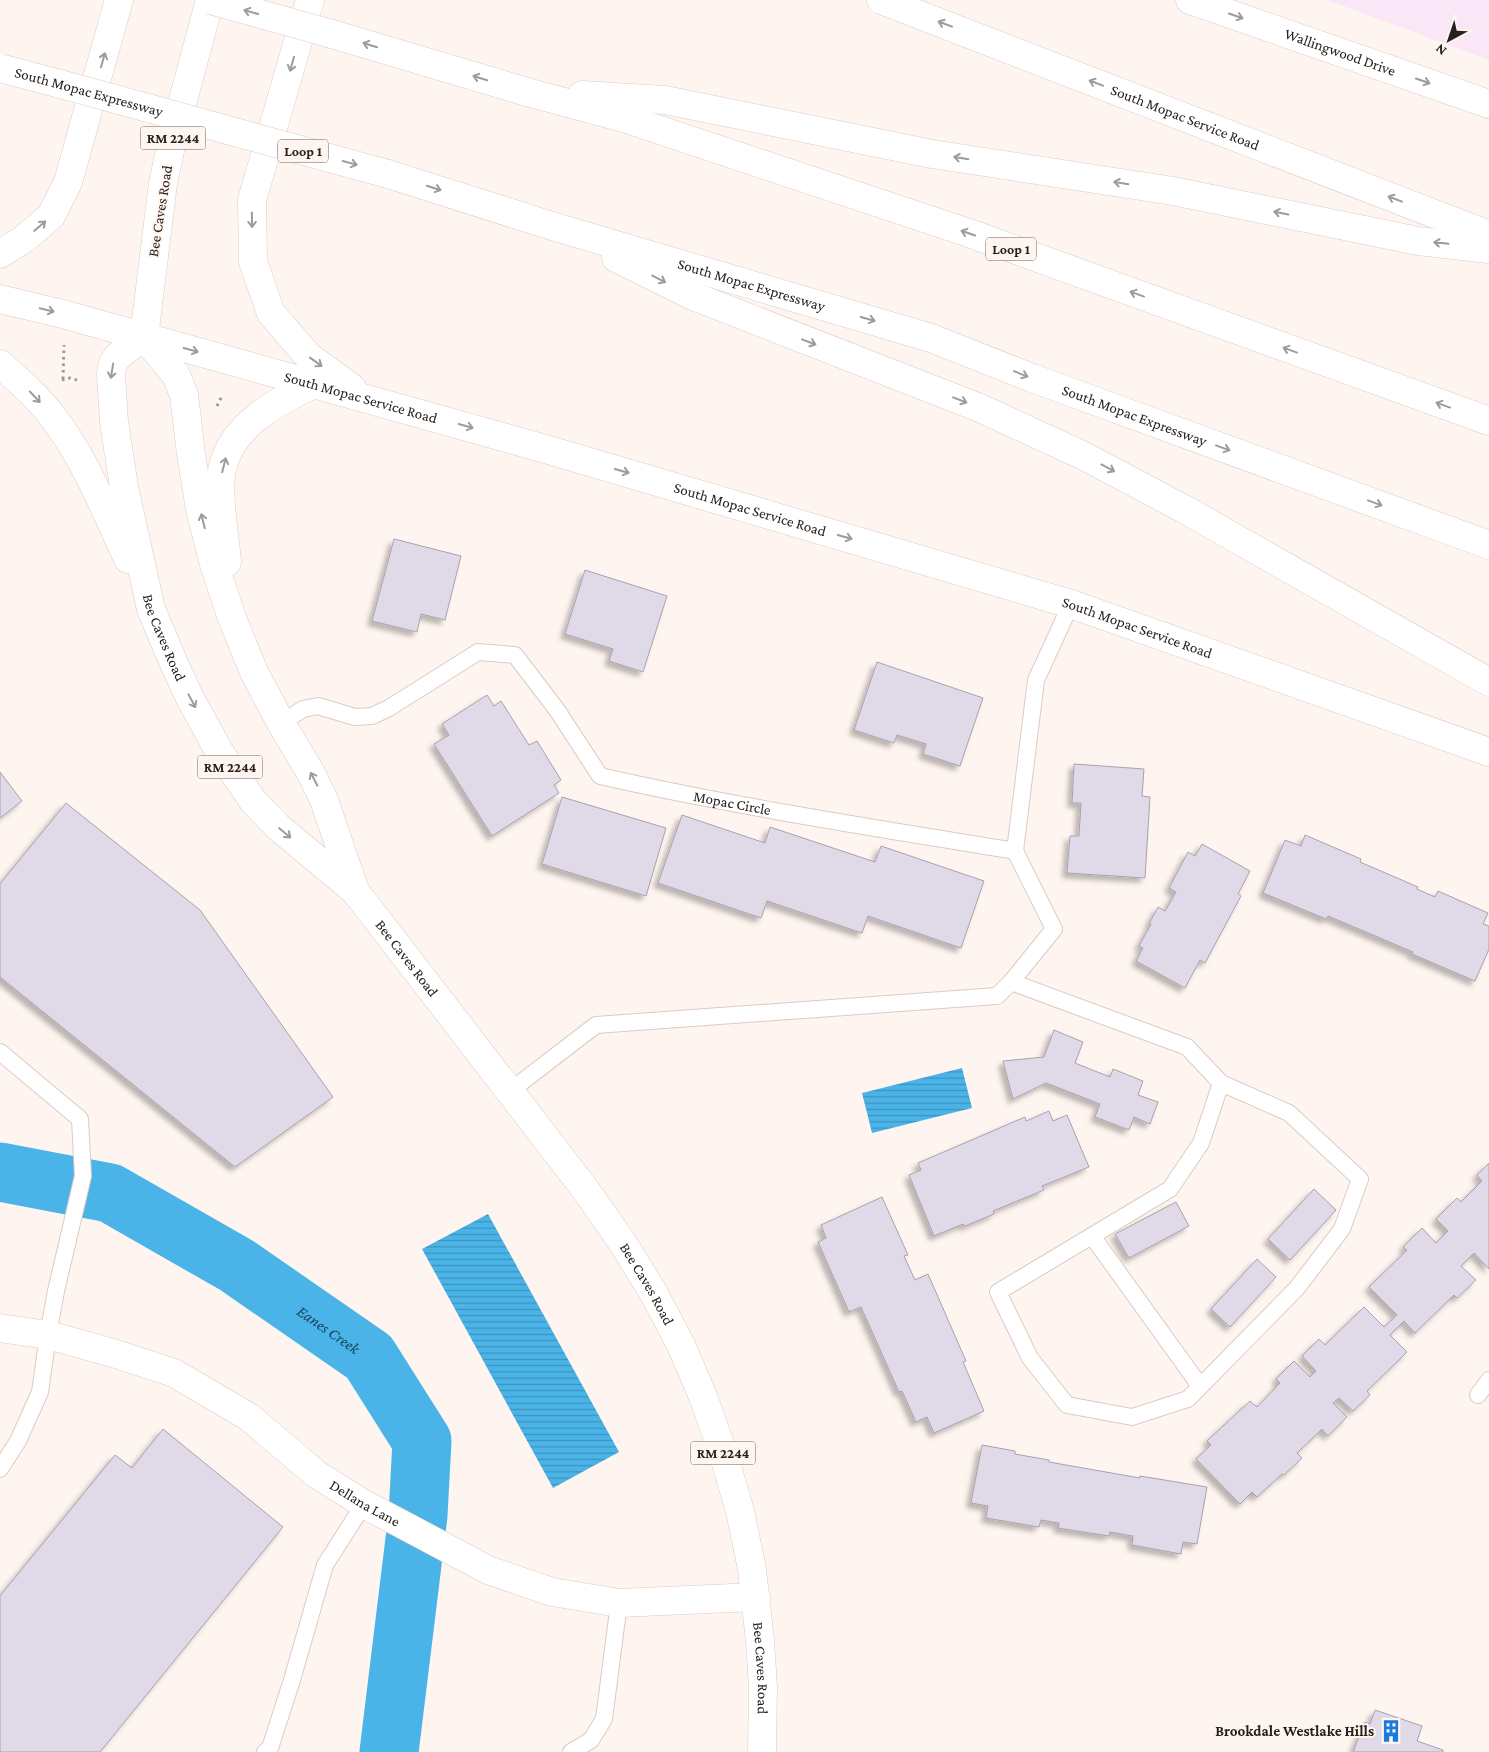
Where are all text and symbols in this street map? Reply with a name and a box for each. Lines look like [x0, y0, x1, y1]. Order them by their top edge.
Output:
one-way arrow [244, 6, 260, 16]
one-way arrow [1228, 12, 1243, 21]
north arrow [1424, 15, 1474, 65]
one-way arrow [937, 19, 952, 28]
street label: Wallingwood Drive [1283, 26, 1398, 79]
one-way arrow [362, 40, 378, 50]
text: N [1431, 40, 1449, 59]
one-way arrow [98, 52, 108, 68]
one-way arrow [286, 55, 296, 71]
street label: South Mopac Expressway [13, 64, 165, 121]
one-way arrow [473, 73, 489, 83]
one-way arrow [1415, 77, 1430, 86]
one-way arrow [1089, 78, 1104, 87]
street label: South Mopac Service Road [1109, 82, 1262, 154]
road number: RM 2244 [140, 126, 206, 150]
road number: Loop 1 [278, 140, 328, 162]
one-way arrow [953, 153, 969, 163]
one-way arrow [341, 159, 357, 169]
street label: Bee Caves Road [145, 164, 175, 258]
one-way arrow [1114, 177, 1130, 187]
one-way arrow [426, 184, 442, 194]
one-way arrow [1387, 193, 1402, 202]
one-way arrow [1273, 208, 1289, 217]
one-way arrow [247, 212, 257, 228]
one-way arrow [33, 220, 46, 231]
one-way arrow [960, 228, 976, 238]
road number: Loop 1 [986, 238, 1036, 260]
one-way arrow [1433, 238, 1449, 248]
street label: South Mopac Expressway [676, 256, 827, 315]
one-way arrow [651, 275, 666, 285]
one-way arrow [1130, 289, 1146, 298]
one-way arrow [39, 306, 55, 315]
one-way arrow [859, 315, 875, 325]
one-way arrow [801, 337, 816, 347]
one-way arrow [1283, 344, 1299, 354]
one-way arrow [183, 345, 199, 355]
one-way arrow [309, 357, 323, 367]
one-way arrow [107, 362, 117, 378]
street label: South Mopac Service Road [283, 368, 439, 426]
one-way arrow [1013, 369, 1028, 379]
street label: South Mopac Expressway [1060, 382, 1209, 450]
one-way arrow [29, 391, 41, 404]
one-way arrow [952, 396, 967, 405]
one-way arrow [1436, 400, 1451, 409]
one-way arrow [457, 422, 473, 431]
one-way arrow [1214, 444, 1230, 453]
one-way arrow [220, 458, 229, 474]
one-way arrow [1100, 463, 1115, 473]
one-way arrow [613, 467, 629, 477]
street label: South Mopac Service Road [672, 479, 828, 539]
one-way arrow [1367, 499, 1383, 508]
one-way arrow [198, 514, 207, 530]
one-way arrow [836, 533, 852, 543]
street label: Bee Caves Road [140, 593, 189, 684]
street label: South Mopac Service Road [1060, 594, 1215, 661]
one-way arrow [188, 693, 197, 708]
road number: RM 2244 [198, 756, 262, 779]
one-way arrow [309, 772, 319, 787]
street label: Mopac Circle [692, 788, 773, 818]
one-way arrow [279, 827, 292, 839]
street label: Bee Caves Road [372, 917, 442, 1000]
street label: Bee Caves Road [617, 1240, 677, 1328]
water label: Eanes Creek [294, 1302, 364, 1358]
road number: RM 2244 [690, 1442, 756, 1465]
street label: Dellana Lane [327, 1477, 403, 1530]
street label: Bee Caves Road [750, 1621, 771, 1714]
building icon: Brookdale Westlake Hills [1378, 1718, 1404, 1744]
place label: Brookdale Westlake Hills [1215, 1723, 1374, 1739]

